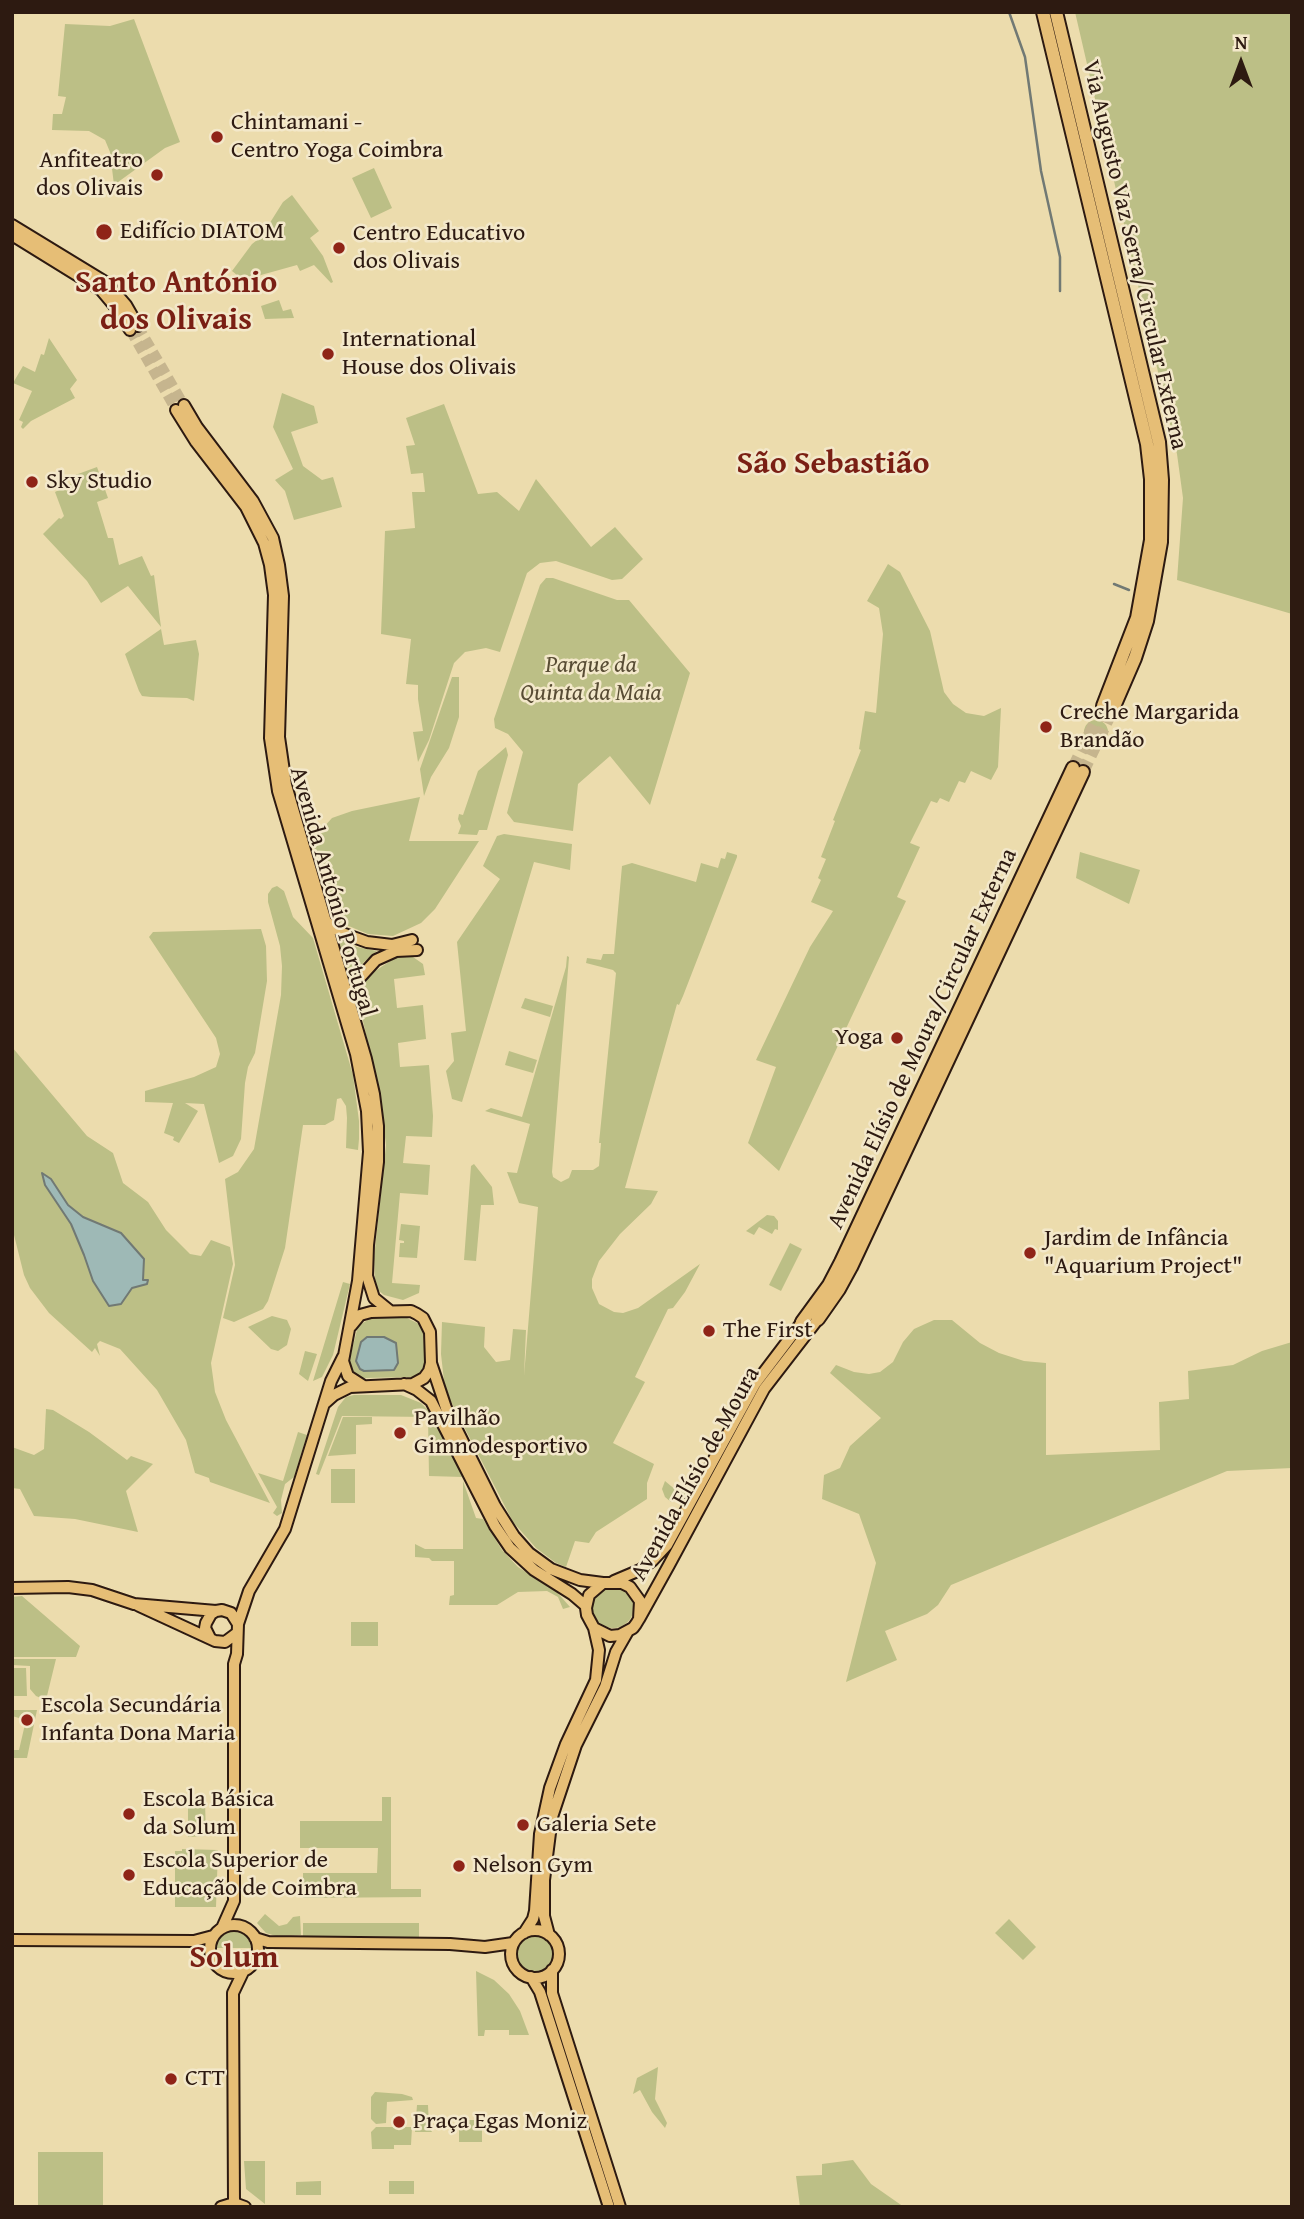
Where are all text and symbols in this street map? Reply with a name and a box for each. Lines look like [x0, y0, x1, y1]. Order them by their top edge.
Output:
north arrow [1206, 28, 1276, 98]
text: N [1235, 28, 1247, 56]
street label: Via Augusto Vaz Serra/Circular Externa [1075, 58, 1193, 452]
place label: Chintamani - Centro Yoga Coimbra [231, 109, 443, 165]
marker: Chintamani - Centro Yoga Coimbra [209, 129, 225, 145]
place label: Anfiteatro dos Olivais [36, 147, 143, 203]
marker: Anfiteatro dos Olivais [149, 167, 165, 183]
place label: Edifício DIATOM [120, 218, 284, 246]
place label: Centro Educativo dos Olivais [353, 220, 525, 276]
marker: Edifício DIATOM [94, 222, 114, 242]
marker: Centro Educativo dos Olivais [331, 240, 347, 256]
district label: Santo António dos Olivais [75, 265, 277, 340]
place label: International House dos Olivais [342, 326, 516, 382]
marker: International House dos Olivais [320, 346, 336, 362]
district label: São Sebastião [737, 446, 929, 484]
place label: Sky Studio [46, 468, 152, 496]
marker: Sky Studio [24, 474, 40, 490]
park label: Parque da Quinta da Maia [520, 652, 662, 708]
place label: Creche Margarida Brandão [1060, 699, 1239, 755]
marker: Creche Margarida Brandão [1038, 719, 1054, 735]
street label: Avenida António Portugal [283, 764, 381, 1020]
street label: Avenida Elísio de Moura/Circular Externa [822, 844, 1024, 1234]
place label: Yoga [834, 1024, 883, 1052]
marker: Yoga [889, 1030, 905, 1046]
place label: Jardim de Infância "Aquarium Project" [1044, 1225, 1243, 1281]
marker: Jardim de Infância "Aquarium Project" [1022, 1245, 1038, 1261]
place label: The First [723, 1317, 813, 1345]
marker: The First [701, 1323, 717, 1339]
street label: Avenida Elísio de Moura [625, 1362, 767, 1586]
place label: Pavilhão Gimnodesportivo [414, 1405, 588, 1461]
marker: Pavilhão Gimnodesportivo [392, 1425, 408, 1441]
place label: Escola Secundária Infanta Dona Maria [41, 1692, 235, 1748]
marker: Escola Secundária Infanta Dona Maria [19, 1712, 35, 1728]
place label: Escola Básica da Solum [143, 1786, 274, 1842]
marker: Escola Básica da Solum [121, 1806, 137, 1822]
place label: Galeria Sete [537, 1811, 656, 1839]
marker: Galeria Sete [515, 1817, 531, 1833]
place label: Escola Superior de Educação de Coimbra [143, 1847, 357, 1903]
place label: Nelson Gym [473, 1852, 593, 1880]
marker: Nelson Gym [451, 1858, 467, 1874]
marker: Escola Superior de Educação de Coimbra [121, 1867, 137, 1883]
district label: Solum [189, 1940, 279, 1978]
place label: CTT [185, 2065, 225, 2093]
marker: CTT [163, 2071, 179, 2087]
place label: Praça Egas Moniz [413, 2108, 587, 2136]
marker: Praça Egas Moniz [391, 2114, 407, 2130]

